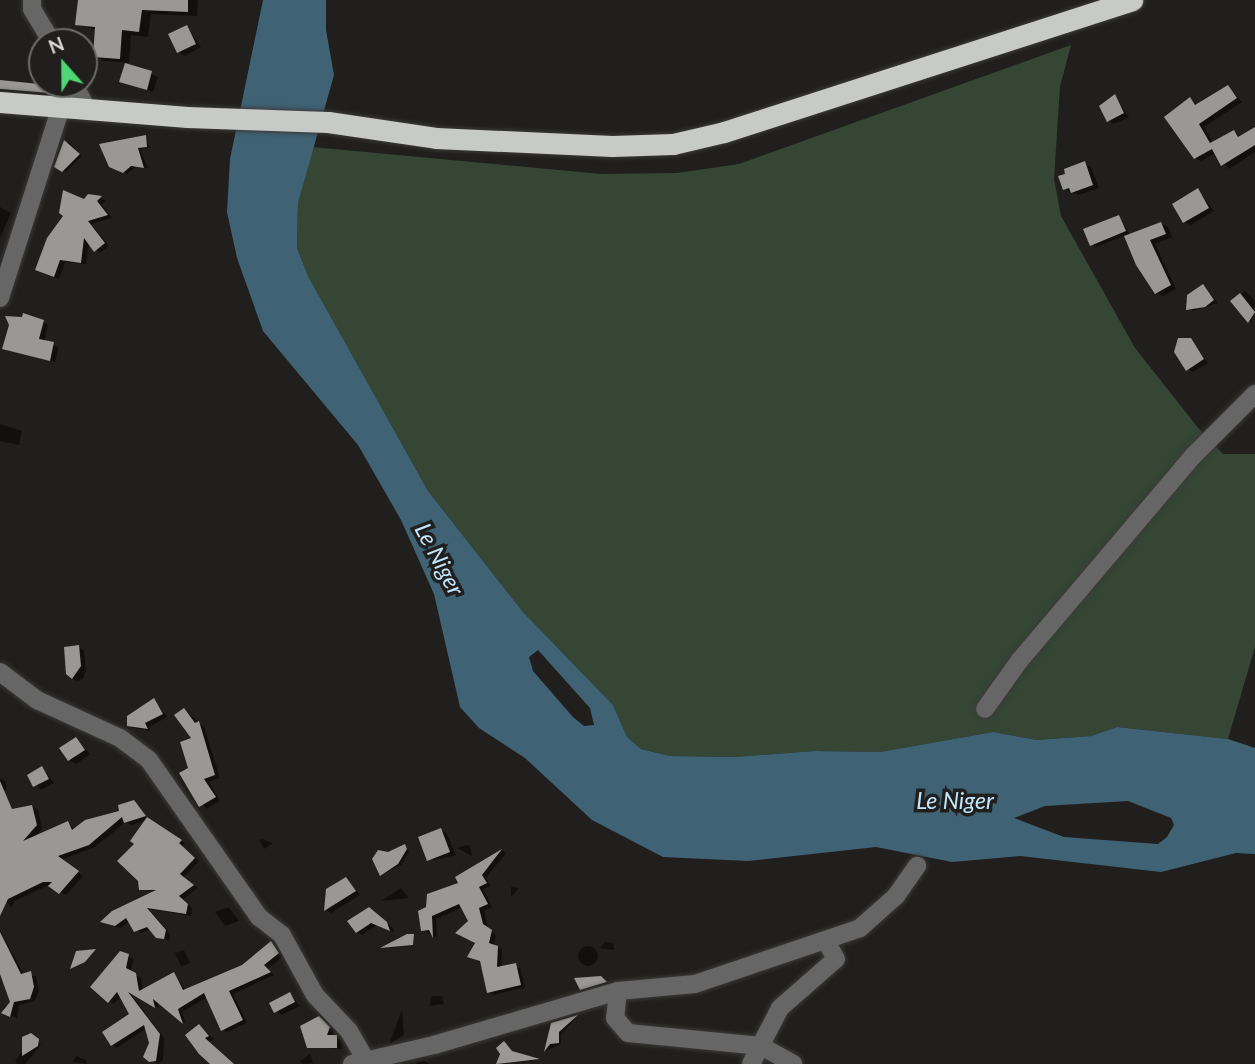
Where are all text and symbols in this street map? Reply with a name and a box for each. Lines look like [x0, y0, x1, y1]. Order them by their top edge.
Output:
north arrow [28, 28, 98, 98]
text: N [45, 31, 67, 58]
water label: Le Niger [410, 518, 470, 600]
water label: Le Niger [916, 786, 994, 814]

